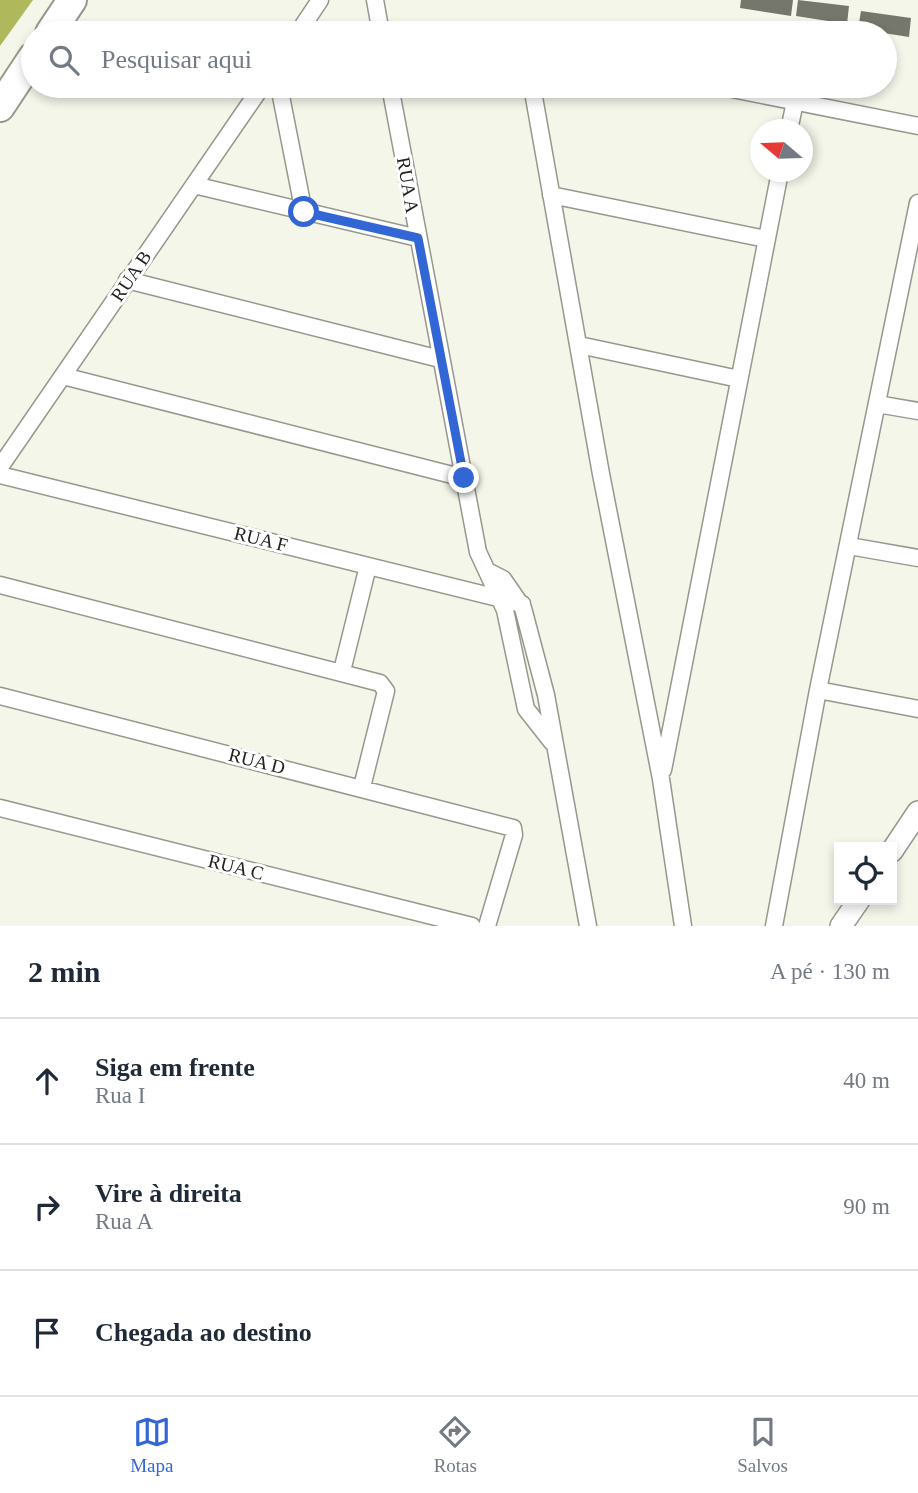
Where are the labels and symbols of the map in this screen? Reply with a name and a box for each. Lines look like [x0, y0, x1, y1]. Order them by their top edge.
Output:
north arrow [750, 119, 813, 182]
street label: RUA A [393, 155, 423, 215]
route start [288, 196, 319, 227]
street label: RUA B [106, 247, 156, 305]
route end [448, 462, 479, 493]
street label: RUA F [232, 522, 290, 556]
street label: RUA D [227, 744, 287, 778]
street label: RUA C [206, 850, 266, 884]

